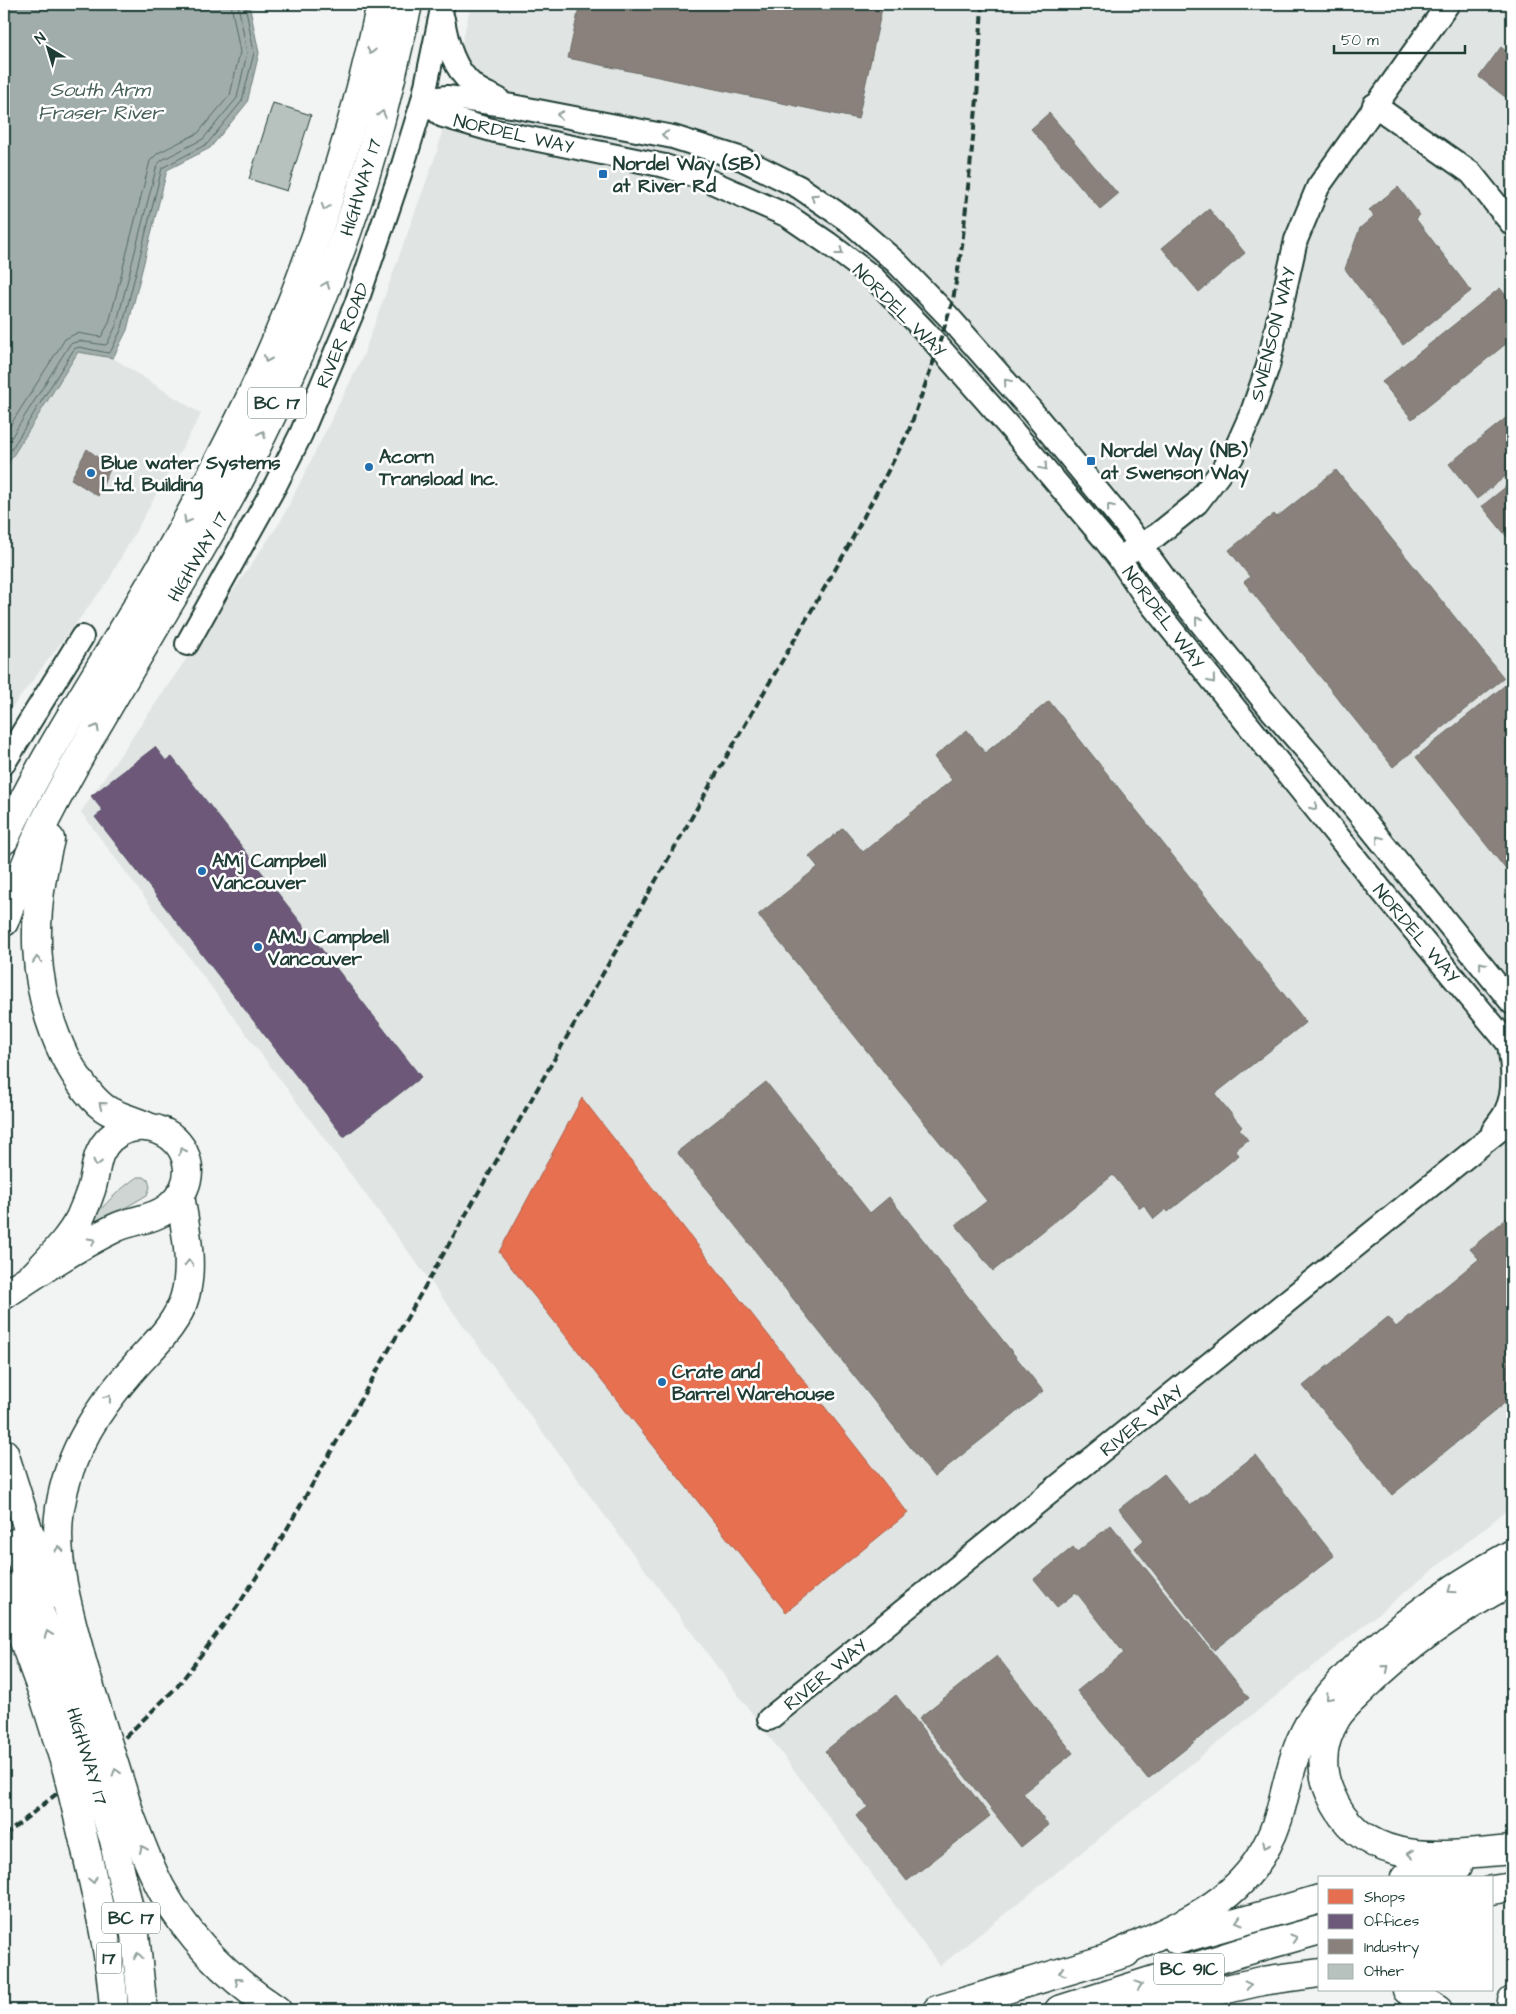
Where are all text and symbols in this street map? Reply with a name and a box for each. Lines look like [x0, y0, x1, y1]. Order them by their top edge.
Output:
north arrow [22, 22, 72, 72]
scale bar [1334, 22, 1465, 54]
text: N [31, 28, 50, 49]
text: 50 m [1341, 30, 1379, 51]
one-way arrow [366, 47, 376, 56]
water label: South Arm Fraser River [38, 76, 164, 127]
street label: NORDEL WAY [451, 108, 576, 161]
one-way arrow [376, 110, 387, 119]
one-way arrow [556, 111, 565, 121]
one-way arrow [661, 131, 669, 141]
street label: HIGHWAY 17 [334, 135, 389, 240]
place label: Nordel Way (SB) at River Rd [612, 151, 761, 200]
marker: Nordel Way (SB) at River Rd [597, 168, 609, 180]
one-way arrow [810, 194, 820, 203]
one-way arrow [321, 203, 331, 211]
one-way arrow [834, 246, 844, 255]
street label: NORDEL WAY [846, 258, 952, 364]
street label: SWENSON WAY [1244, 264, 1303, 405]
street label: RIVER ROAD [310, 279, 377, 392]
one-way arrow [320, 281, 330, 290]
one-way arrow [262, 354, 273, 363]
one-way arrow [1003, 378, 1012, 387]
road number: BC 17 [248, 388, 306, 418]
one-way arrow [255, 430, 266, 439]
place label: Nordel Way (NB) at Swenson Way [1100, 438, 1249, 488]
place label: Acorn Transload Inc. [378, 444, 498, 493]
place label: Blue water Systems Ltd. Building [101, 450, 281, 500]
marker: Nordel Way (NB) at Swenson Way [1085, 455, 1097, 467]
marker: Acorn Transload Inc. [363, 461, 375, 473]
one-way arrow [1038, 462, 1047, 471]
marker: Blue water Systems Ltd. Building [85, 467, 97, 479]
one-way arrow [1107, 503, 1116, 512]
street label: HIGHWAY 17 [161, 506, 235, 607]
one-way arrow [183, 515, 193, 524]
street label: NORDEL WAY [1115, 561, 1211, 675]
one-way arrow [1195, 616, 1204, 625]
one-way arrow [1207, 674, 1215, 683]
one-way arrow [90, 725, 100, 734]
one-way arrow [1309, 801, 1317, 810]
one-way arrow [1377, 836, 1385, 845]
place label: AMj Campbell Vancouver [211, 848, 326, 897]
marker: AMj Campbell Vancouver [196, 865, 208, 877]
street label: NORDEL WAY [1366, 878, 1466, 990]
place label: AMJ Campbell Vancouver [267, 924, 389, 973]
marker: AMJ Campbell Vancouver [252, 941, 264, 953]
one-way arrow [32, 956, 43, 964]
one-way arrow [1479, 962, 1487, 971]
one-way arrow [99, 1102, 108, 1110]
one-way arrow [178, 1147, 188, 1156]
one-way arrow [93, 1158, 103, 1166]
one-way arrow [87, 1237, 96, 1247]
one-way arrow [184, 1258, 194, 1266]
place label: Crate and Barrel Warehouse [672, 1359, 836, 1408]
marker: Crate and Barrel Warehouse [656, 1376, 668, 1388]
street label: RIVER WAY [1094, 1379, 1190, 1463]
one-way arrow [103, 1395, 111, 1404]
one-way arrow [54, 1545, 65, 1553]
one-way arrow [1448, 1584, 1457, 1593]
one-way arrow [44, 1631, 54, 1639]
street label: RIVER WAY [778, 1633, 874, 1717]
one-way arrow [1380, 1665, 1389, 1674]
one-way arrow [1326, 1691, 1335, 1700]
street label: HIGHWAY 17 [59, 1704, 114, 1809]
one-way arrow [112, 1768, 122, 1777]
one-way arrow [1262, 1839, 1272, 1848]
one-way arrow [138, 1845, 149, 1854]
one-way arrow [1407, 1849, 1415, 1860]
one-way arrow [87, 1876, 98, 1885]
legend [1318, 1876, 1494, 1992]
text: Shops [1364, 1887, 1406, 1908]
road number: BC 17 [102, 1902, 160, 1934]
text: Offices [1364, 1911, 1420, 1932]
one-way arrow [1235, 1916, 1244, 1926]
one-way arrow [1290, 1933, 1298, 1943]
text: Industry [1364, 1937, 1419, 1959]
road number: 17 [96, 1942, 122, 1974]
one-way arrow [133, 1951, 144, 1959]
road number: BC 91C [1154, 1954, 1224, 1985]
text: Other [1364, 1961, 1404, 1982]
one-way arrow [1058, 1967, 1067, 1977]
one-way arrow [235, 1979, 244, 1987]
one-way arrow [1243, 1980, 1252, 1990]
one-way arrow [1134, 1981, 1143, 1991]

